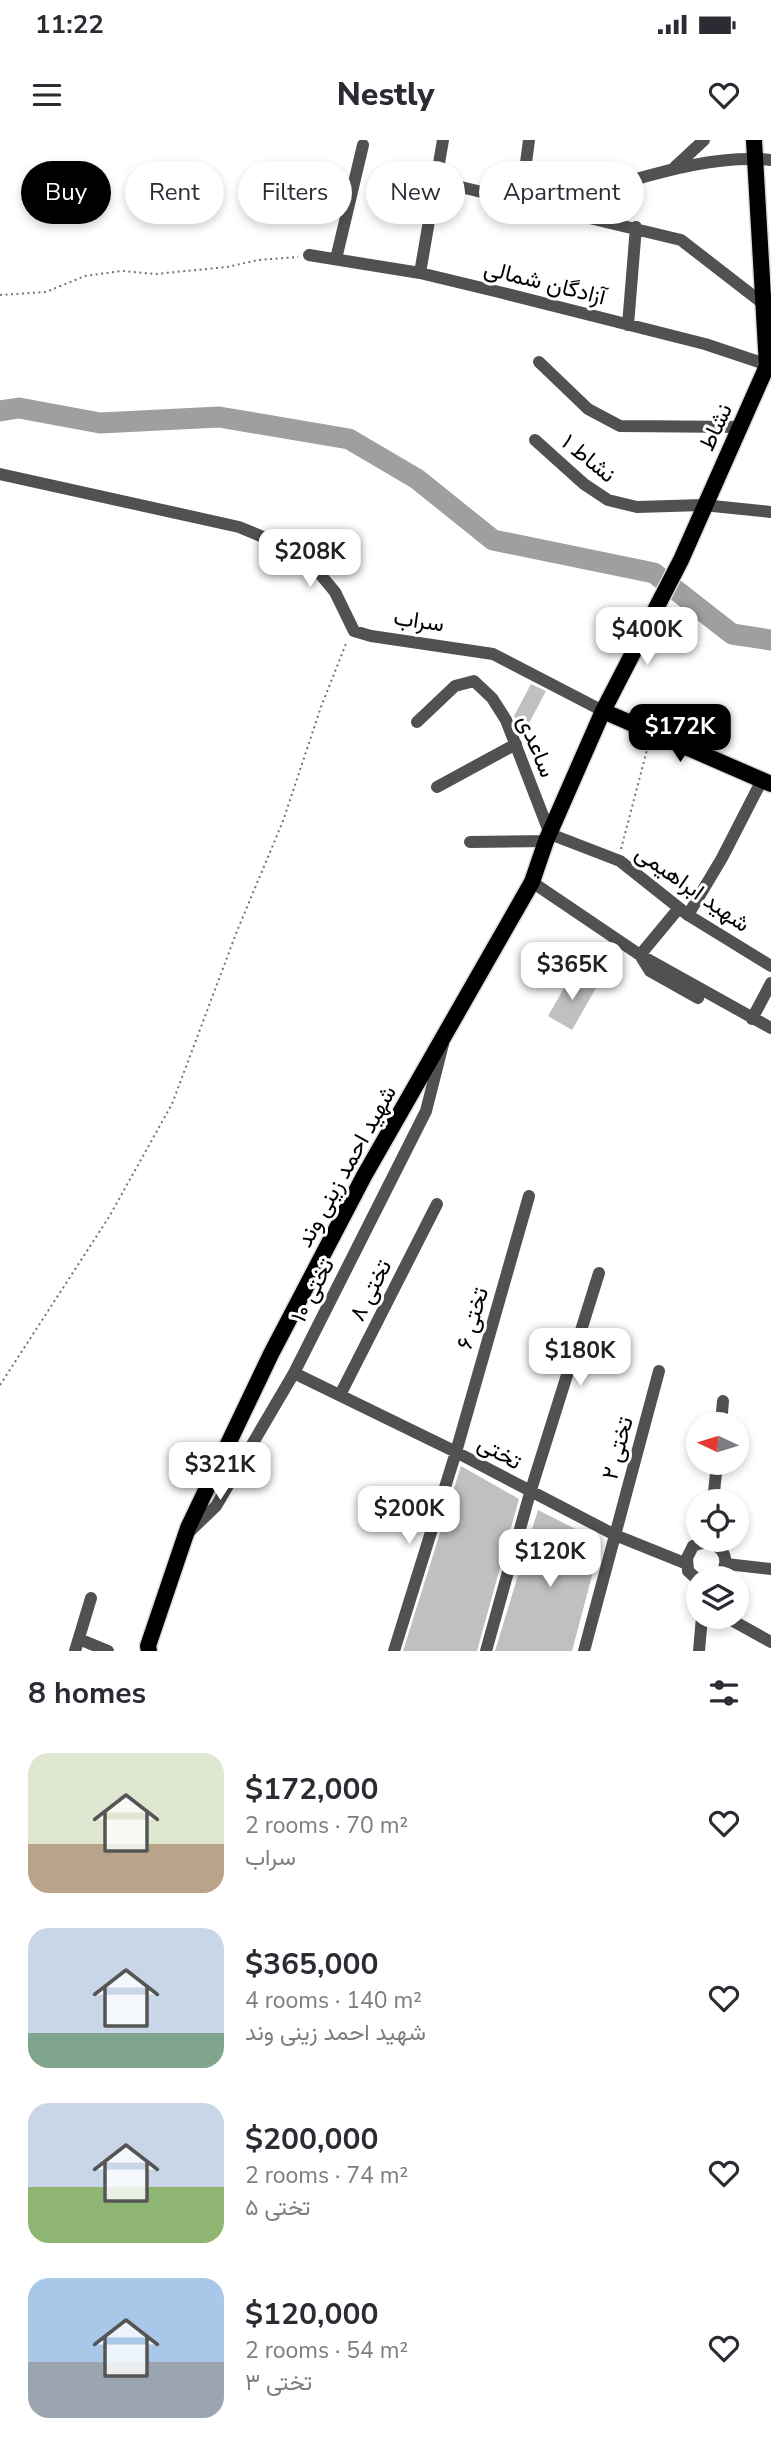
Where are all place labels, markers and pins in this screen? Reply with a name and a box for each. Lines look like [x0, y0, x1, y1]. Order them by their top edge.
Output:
pin: $208K [261, 530, 359, 589]
pin: $400K [598, 608, 696, 667]
pin: $172K [631, 704, 729, 764]
pin: $365K [523, 942, 621, 1002]
pin: $180K [531, 1328, 629, 1388]
pin: $321K [171, 1442, 269, 1502]
pin: $200K [360, 1486, 458, 1546]
pin: $120K [501, 1530, 599, 1589]

